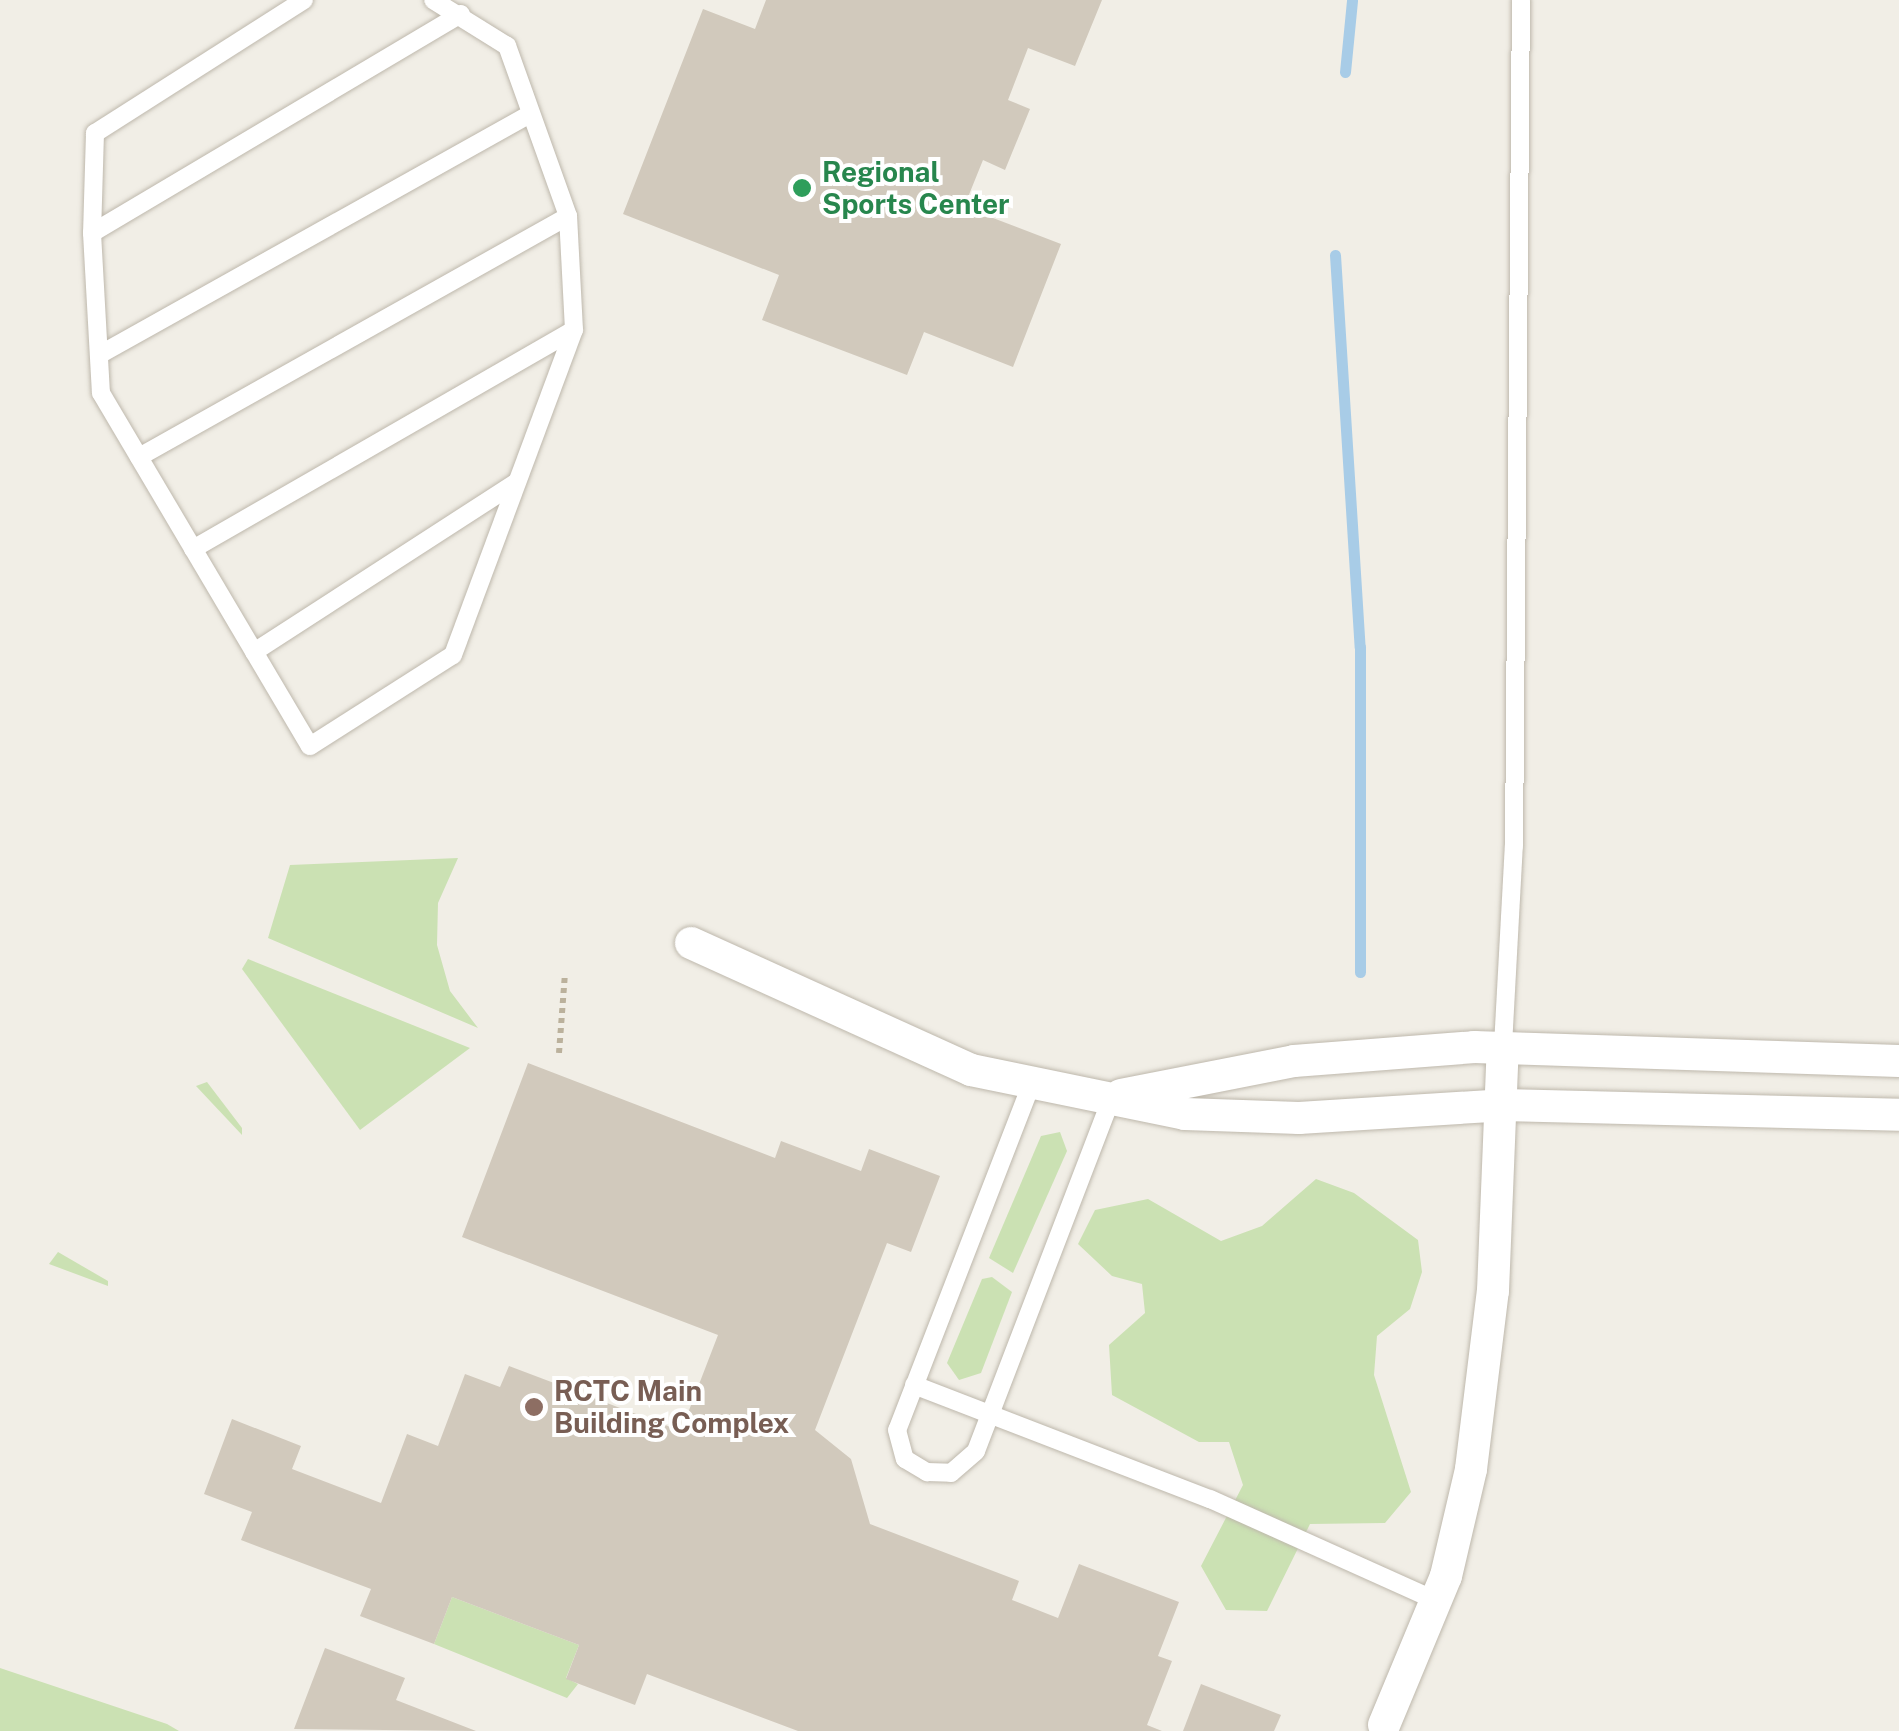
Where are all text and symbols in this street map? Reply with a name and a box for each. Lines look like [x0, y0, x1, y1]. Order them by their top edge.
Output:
place label: Regional Sports Center [822, 155, 1010, 221]
marker: Regional Sports Center [791, 177, 813, 199]
place label: RCTC Main Building Complex [554, 1374, 789, 1440]
marker: RCTC Main Building Complex [523, 1396, 545, 1418]

